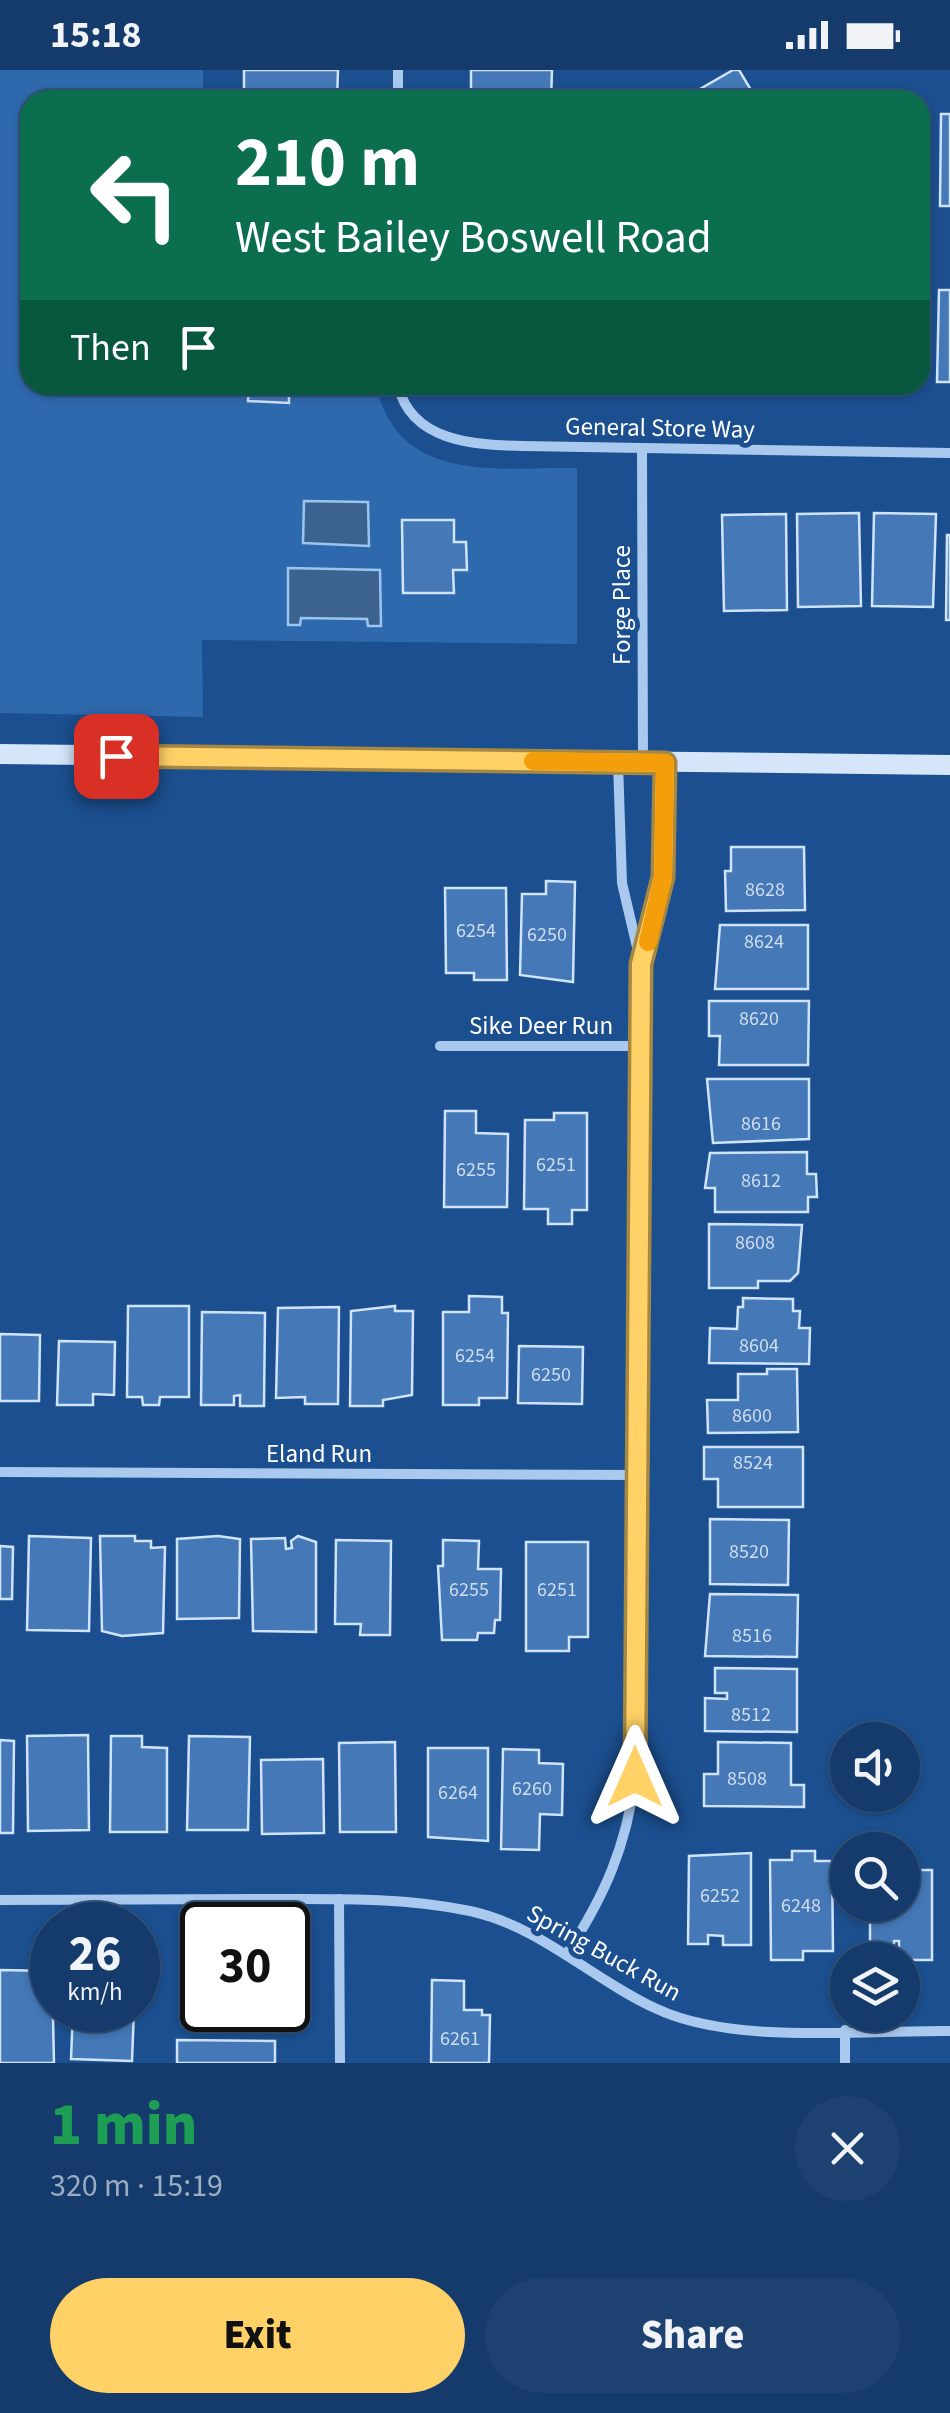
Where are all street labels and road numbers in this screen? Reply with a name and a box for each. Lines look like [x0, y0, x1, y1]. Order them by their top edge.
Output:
street label: General Store Way [565, 408, 755, 448]
street label: Forge Place [604, 545, 640, 665]
street label: Sike Deer Run [469, 1008, 613, 1044]
street label: Eland Run [266, 1436, 372, 1472]
street label: Spring Buck Run [520, 1896, 688, 2010]

